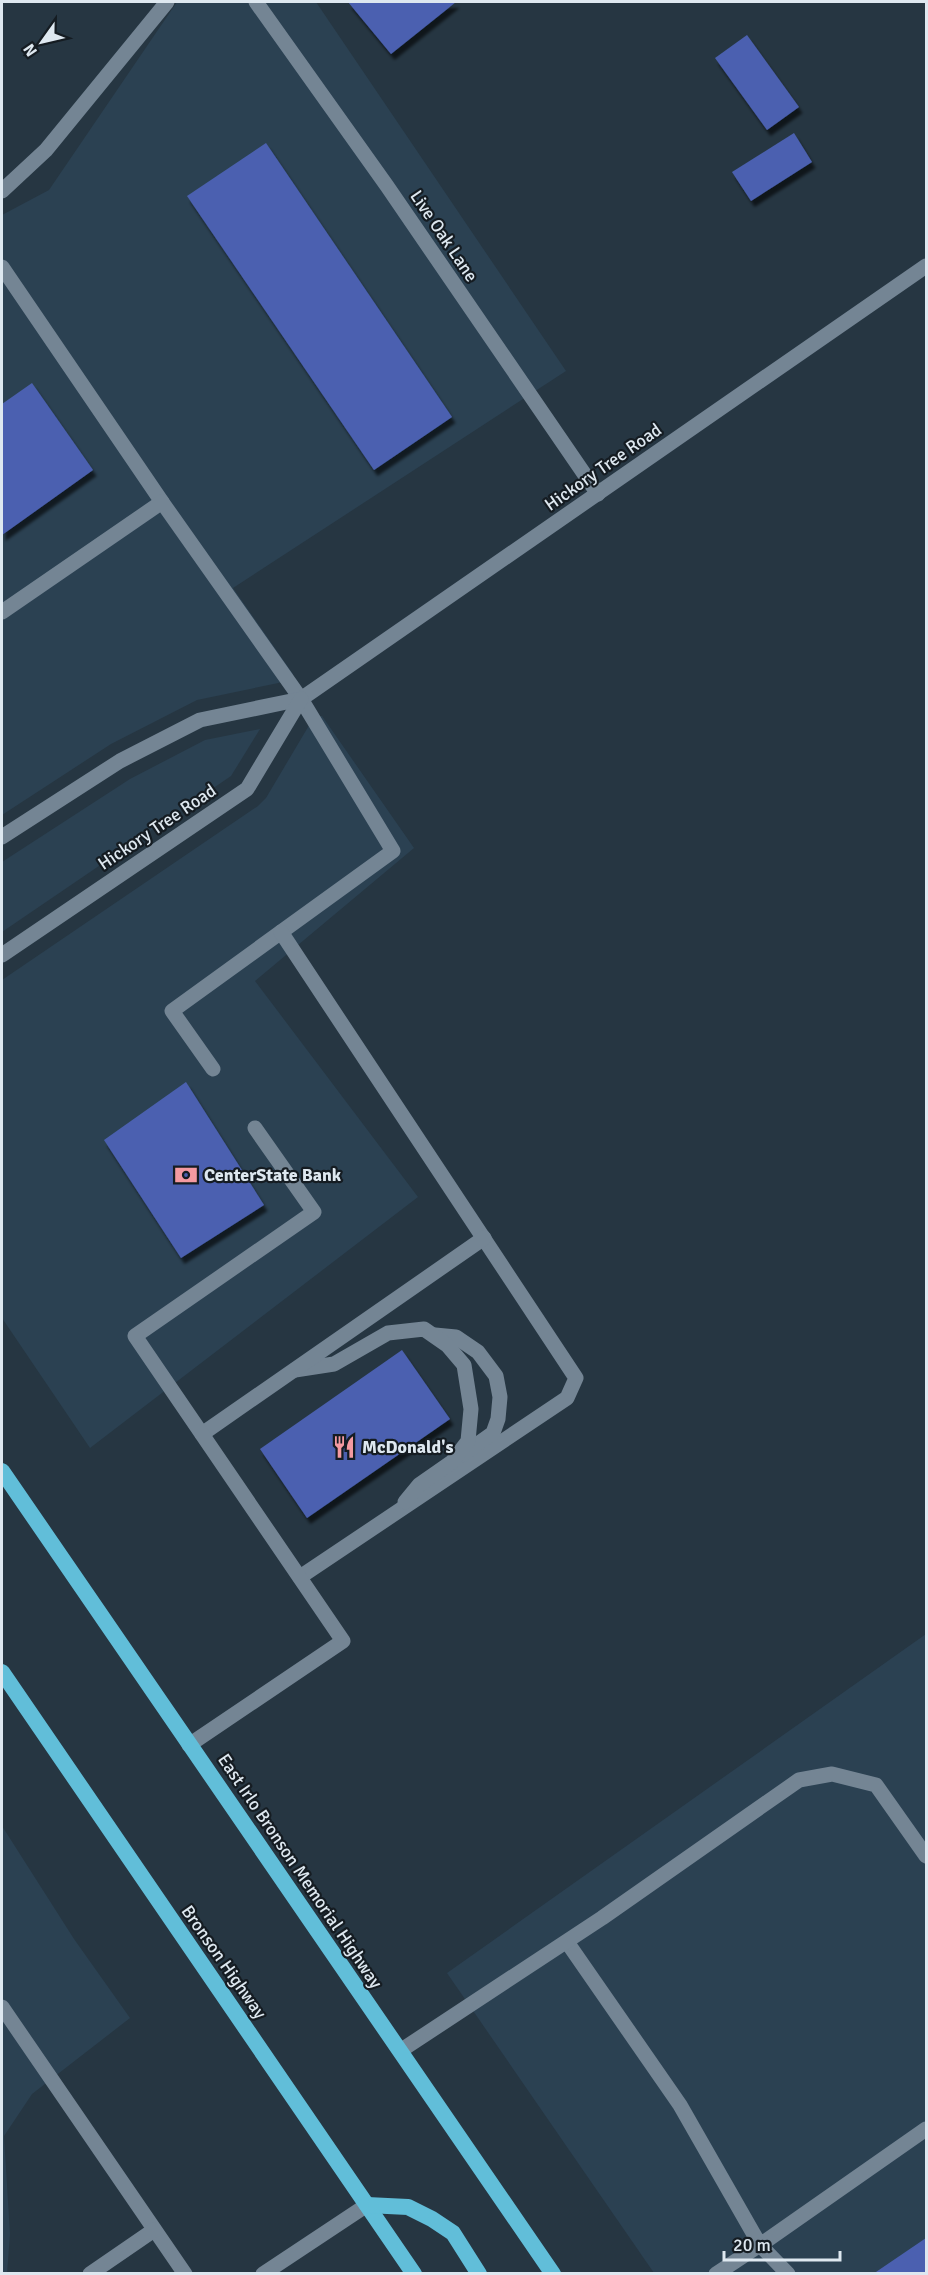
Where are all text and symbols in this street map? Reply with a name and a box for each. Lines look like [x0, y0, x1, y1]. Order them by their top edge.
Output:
north arrow [12, 12, 72, 72]
text: N [19, 40, 42, 60]
street label: Live Oak Lane [405, 186, 483, 286]
street label: Hickory Tree Road [540, 418, 666, 516]
street label: Hickory Tree Road [94, 779, 220, 875]
bank icon: CenterState Bank [173, 1162, 199, 1188]
place label: CenterState Bank [204, 1164, 342, 1186]
restaurant icon: McDonald's [331, 1434, 357, 1460]
place label: McDonald's [362, 1436, 453, 1458]
street label: East Irlo Bronson Memorial Highway [213, 1749, 387, 1993]
street label: Bronson Highway [177, 1901, 272, 2023]
scale bar [724, 2224, 840, 2262]
text: 20 m [733, 2234, 771, 2256]

